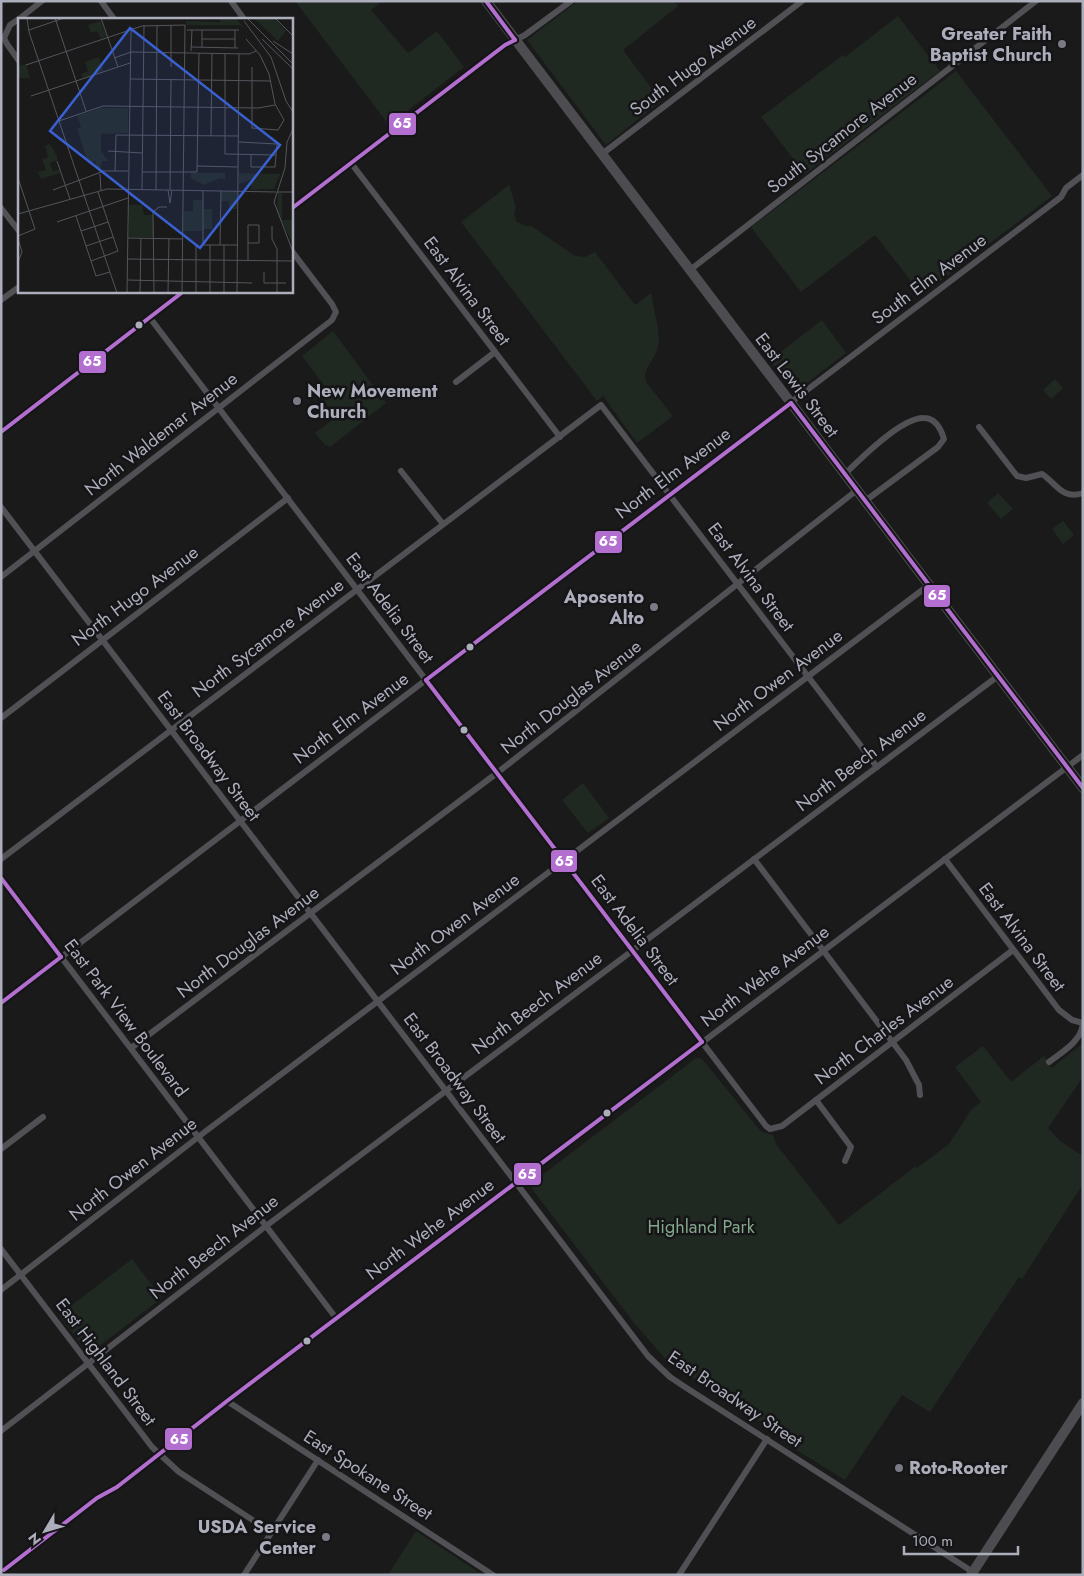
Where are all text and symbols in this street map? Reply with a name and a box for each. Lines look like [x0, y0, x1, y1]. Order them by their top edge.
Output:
street label: South Hugo Avenue [624, 10, 762, 122]
inset map [18, 18, 292, 292]
place label: Greater Faith Baptist Church [930, 21, 1052, 68]
marker: Greater Faith Baptist Church [1056, 38, 1068, 50]
street label: South Sycamore Avenue [762, 66, 922, 200]
line badge: 65 [388, 112, 417, 136]
text: 65 [393, 113, 411, 133]
street label: South Elm Avenue [866, 227, 992, 331]
street label: East Alvina Street [417, 231, 517, 352]
unlabelled marker [134, 320, 144, 330]
street label: East Lewis Street [749, 327, 845, 443]
line badge: 65 [78, 350, 107, 374]
text: 65 [83, 351, 101, 371]
street label: North Waldemar Avenue [79, 366, 243, 502]
place label: New Movement Church [307, 378, 438, 425]
marker: New Movement Church [291, 395, 303, 407]
street label: North Elm Avenue [610, 421, 736, 525]
street label: East Alvina Street [701, 517, 801, 638]
line badge: 65 [594, 530, 623, 554]
text: 65 [599, 531, 617, 551]
street label: North Hugo Avenue [66, 540, 204, 652]
street label: East Adelia Street [340, 547, 441, 669]
street label: North Sycamore Avenue [187, 572, 349, 704]
place label: Aposento Alto [563, 584, 644, 631]
line badge: 65 [923, 584, 951, 608]
text: 65 [928, 585, 946, 605]
marker: Aposento Alto [648, 601, 660, 613]
street label: North Owen Avenue [708, 623, 848, 737]
street label: North Douglas Avenue [495, 634, 647, 760]
unlabelled marker [465, 642, 475, 652]
street label: North Elm Avenue [288, 666, 414, 770]
street label: East Broadway Street [151, 685, 267, 827]
street label: North Beech Avenue [790, 702, 932, 818]
unlabelled marker [459, 725, 469, 735]
line badge: 65 [550, 849, 578, 873]
text: 65 [555, 851, 573, 871]
street label: North Owen Avenue [385, 867, 525, 981]
street label: East Adelia Street [585, 869, 686, 991]
street label: East Alvina Street [972, 877, 1072, 998]
street label: North Douglas Avenue [171, 880, 325, 1004]
street label: North Wehe Avenue [695, 919, 835, 1033]
street label: East Park View Boulevard [58, 934, 194, 1102]
street label: North Beech Avenue [466, 945, 608, 1061]
street label: North Charles Avenue [809, 969, 959, 1091]
street label: East Broadway Street [397, 1007, 513, 1149]
unlabelled marker [602, 1108, 612, 1118]
street label: North Owen Avenue [64, 1111, 202, 1227]
line badge: 65 [513, 1162, 542, 1186]
text: 65 [518, 1164, 536, 1184]
street label: North Wehe Avenue [360, 1172, 500, 1286]
street label: North Beech Avenue [144, 1188, 284, 1306]
park label: Highland Park [647, 1214, 755, 1240]
street label: East Highland Street [49, 1293, 163, 1432]
unlabelled marker [302, 1336, 312, 1346]
street label: East Broadway Street [663, 1344, 808, 1454]
street label: East Spokane Street [298, 1423, 438, 1527]
line badge: 65 [164, 1427, 193, 1451]
text: 65 [170, 1429, 188, 1449]
place label: Roto-Rooter [909, 1455, 1009, 1481]
marker: Roto-Rooter [893, 1462, 905, 1474]
north arrow [20, 1506, 70, 1556]
place label: USDA Service Center [198, 1514, 317, 1561]
scale bar [904, 1524, 1018, 1556]
text: N [23, 1528, 46, 1550]
text: 100 m [912, 1530, 953, 1552]
marker: USDA Service Center [320, 1531, 332, 1543]

